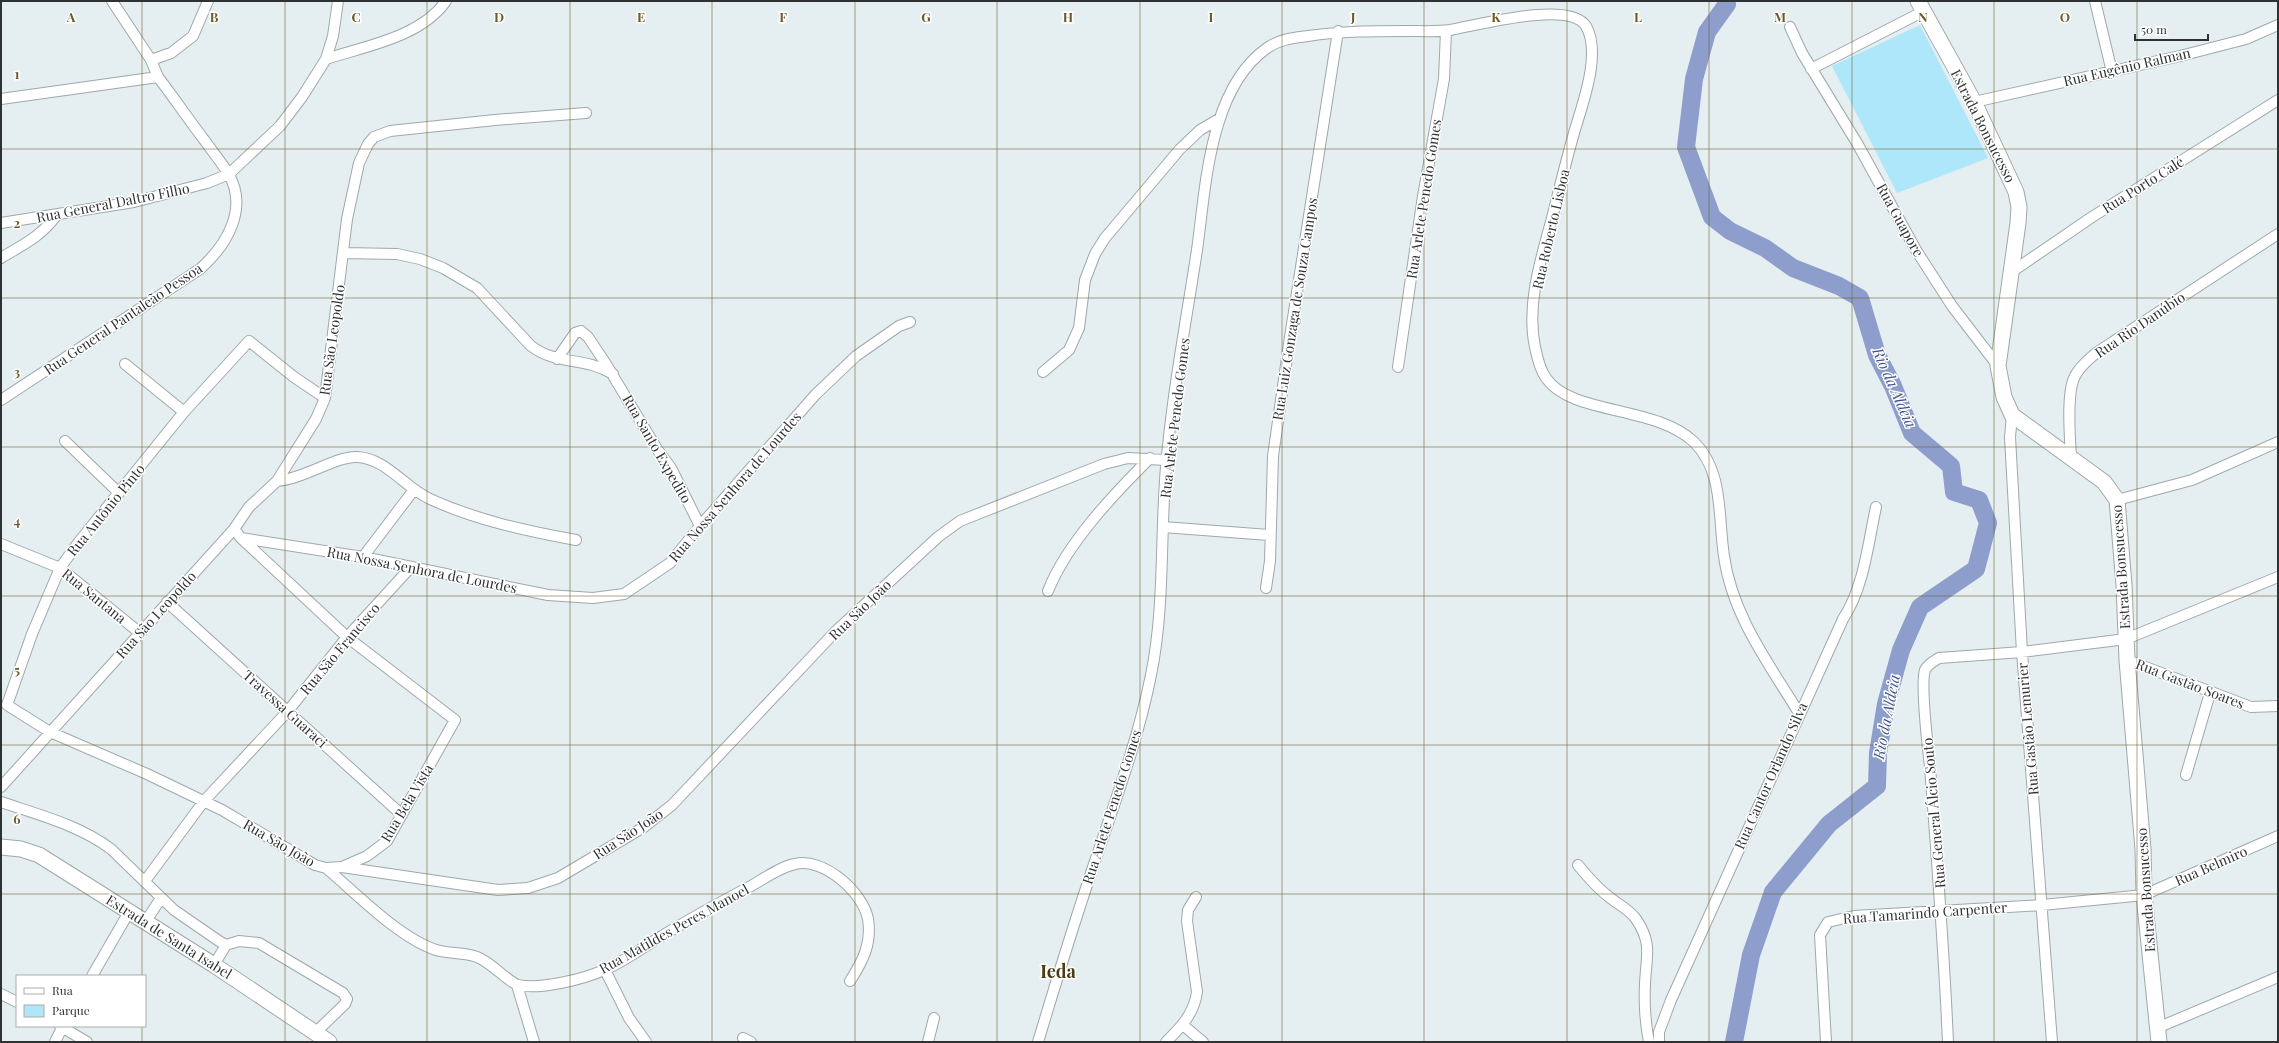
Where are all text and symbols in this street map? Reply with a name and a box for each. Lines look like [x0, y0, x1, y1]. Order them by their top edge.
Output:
text: A [66, 8, 76, 25]
text: B [210, 8, 219, 25]
text: C [351, 8, 361, 25]
text: D [494, 8, 504, 25]
text: E [637, 8, 645, 25]
text: F [779, 8, 787, 25]
text: G [921, 8, 931, 25]
text: H [1063, 8, 1073, 25]
text: I [1209, 8, 1214, 25]
text: J [1350, 8, 1356, 25]
text: K [1491, 8, 1501, 25]
text: L [1634, 8, 1642, 25]
text: M [1774, 8, 1786, 25]
text: N [1918, 8, 1928, 25]
text: O [2060, 8, 2070, 25]
scale bar [2135, 16, 2208, 42]
text: 50 m [2141, 21, 2167, 37]
street label: Rua Eugênio Ralman [2061, 42, 2193, 90]
text: 1 [15, 65, 20, 82]
street label: Estrada Bonsucesso [1947, 66, 2020, 186]
street label: Rua Arlete Penedo Gomes [1401, 118, 1446, 280]
street label: Rua Porto Calé [2098, 152, 2187, 217]
street label: Rua Roberto Lisboa [1527, 167, 1574, 291]
street label: Rua General Daltro Filho [35, 178, 191, 227]
street label: Rua Guapore [1872, 180, 1928, 260]
street label: Rua Luiz Gonzaga de Souza Campos [1268, 196, 1322, 422]
text: 2 [14, 214, 21, 231]
street label: Rua General Pantaleão Pessoa [40, 258, 206, 379]
street label: Rua São Leopoldo [314, 283, 349, 396]
street label: Rua Rio Danúbio [2091, 287, 2189, 362]
street label: Rua Arlete Penedo Gomes [1155, 337, 1194, 499]
water label: Rio da Aldeia [1868, 343, 1922, 431]
text: 3 [14, 363, 20, 380]
street label: Rua Santo Expedito [619, 391, 696, 507]
street label: Rua Nossa Senhora de Lourdes [664, 408, 805, 566]
street label: Rua Antônio Pinto [62, 459, 149, 560]
street label: Estrada Bonsucesso [2107, 504, 2134, 630]
text: 4 [14, 512, 21, 529]
street label: Rua Nossa Senhora de Lourdes [325, 542, 519, 597]
street label: Rua Santana [58, 564, 130, 627]
street label: Rua São Leopoldo [111, 567, 200, 662]
street label: Rua São João [824, 575, 895, 644]
street label: Rua São Francisco [296, 599, 384, 699]
street label: Rua Gastão Soares [2133, 654, 2247, 713]
text: 5 [14, 661, 20, 678]
street label: Rua Gastão Lemurier [2012, 661, 2043, 796]
street label: Travessa Guaraci [239, 666, 332, 752]
water label: Rio da Aldeia [1868, 673, 1904, 762]
street label: Rua Cantor Orlando Silva [1730, 699, 1812, 852]
street label: Rua Arlete Penedo Gomes [1078, 727, 1145, 887]
street label: Rua General Álcio Souto [1917, 737, 1950, 889]
street label: Rua Bela Vista [376, 760, 437, 845]
street label: Rua São João [589, 804, 667, 863]
text: 6 [13, 810, 21, 827]
street label: Rua São João [240, 814, 319, 871]
street label: Estrada Bonsucesso [2132, 827, 2159, 953]
street label: Rua Belmiro [2172, 841, 2250, 890]
street label: Rua Matildes Peres Manoel [595, 879, 752, 978]
street label: Estrada de Santa Isabel [103, 890, 236, 983]
street label: Rua Tamarindo Carpenter [1842, 897, 2009, 928]
district label: Ieda [1040, 959, 1076, 983]
legend [16, 975, 146, 1027]
text: Rua [52, 982, 73, 998]
text: Parque [52, 1002, 90, 1018]

